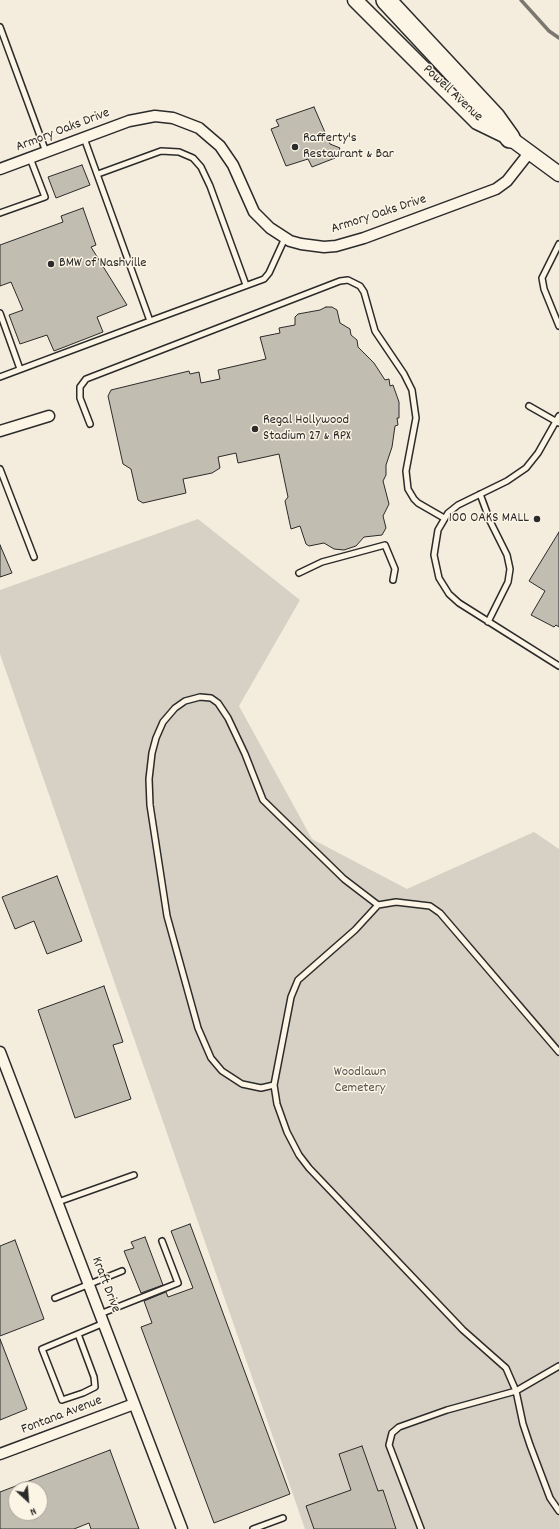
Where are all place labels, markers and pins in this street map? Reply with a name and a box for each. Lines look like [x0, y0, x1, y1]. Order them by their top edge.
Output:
place label: Rafferty's Restaurant & Bar [303, 131, 394, 164]
marker: Rafferty's Restaurant & Bar [290, 142, 300, 152]
place label: BMW of Nashville [59, 256, 146, 272]
marker: BMW of Nashville [46, 259, 56, 269]
place label: Regal Hollywood Stadium 27 & RPX [263, 413, 351, 446]
marker: Regal Hollywood Stadium 27 & RPX [250, 424, 260, 434]
place label: 100 OAKS MALL [449, 511, 529, 527]
marker: 100 OAKS MALL [532, 514, 542, 524]

